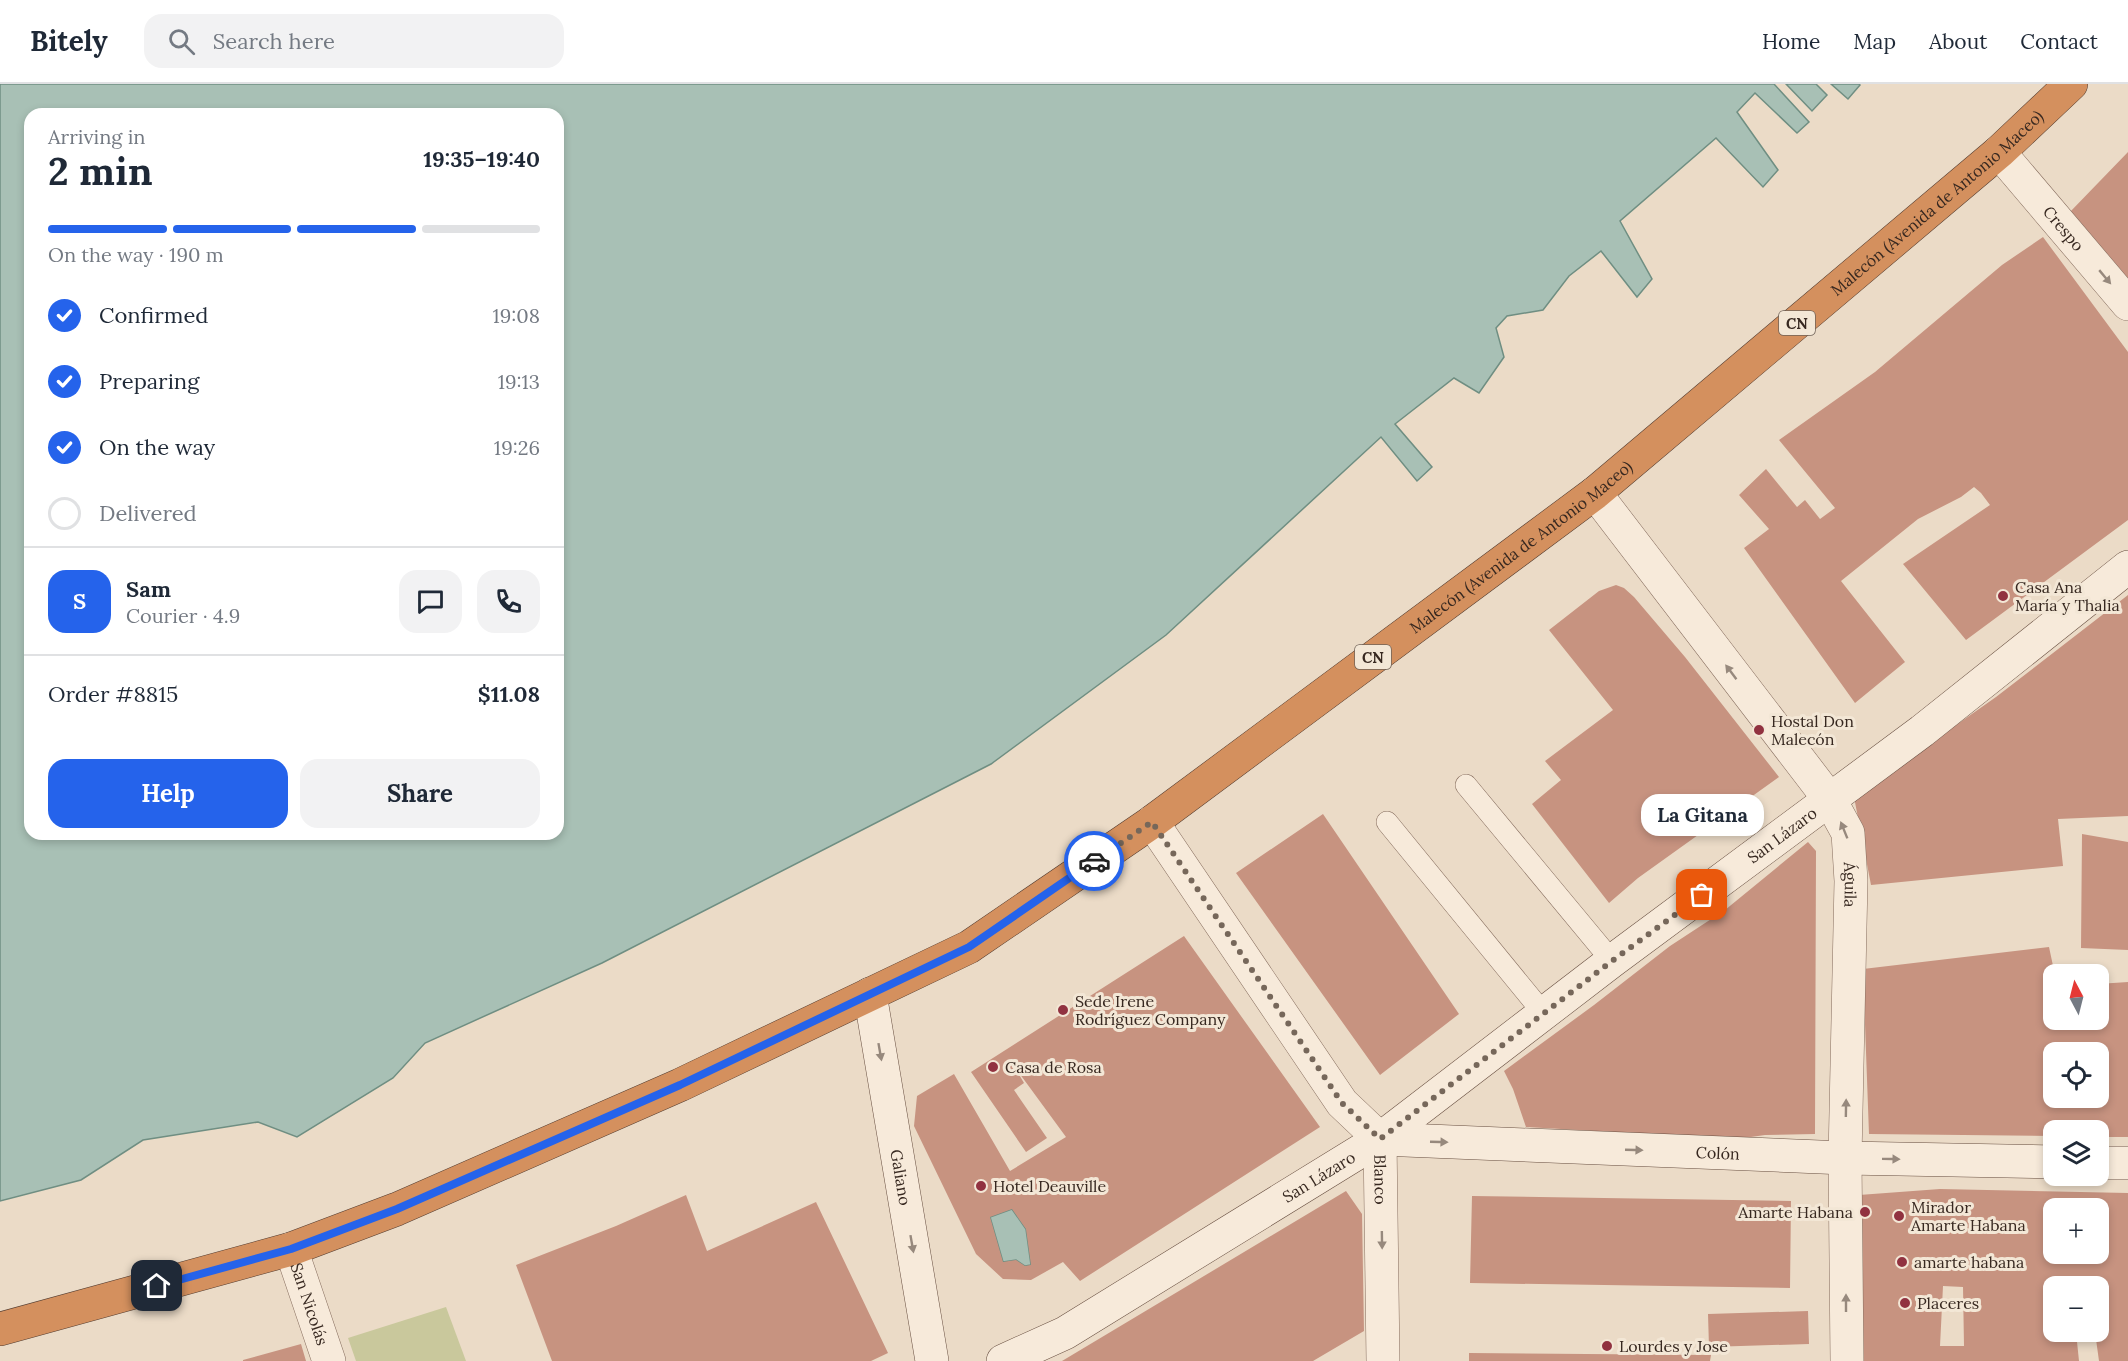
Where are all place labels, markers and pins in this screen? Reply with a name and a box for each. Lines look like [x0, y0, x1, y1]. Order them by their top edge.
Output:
place label: Casa Ana María y Thalia [2015, 577, 2120, 615]
marker: Casa Ana María y Thalia [1996, 589, 2010, 603]
place label: Hostal Don Malecón [1771, 711, 1854, 749]
marker: Hostal Don Malecón [1752, 723, 1766, 737]
callout: La Gitana [1640, 793, 1764, 835]
pin [1676, 869, 1727, 920]
place label: Sede Irene Rodríguez Company [1075, 991, 1226, 1029]
marker: Sede Irene Rodríguez Company [1056, 1003, 1070, 1017]
place label: Casa de Rosa [1005, 1057, 1102, 1077]
marker: Casa de Rosa [986, 1060, 1000, 1074]
place label: Hotel Deauville [993, 1176, 1106, 1196]
marker: Hotel Deauville [974, 1179, 988, 1193]
place label: Mirador Amarte Habana [1910, 1197, 2026, 1235]
place label: Amarte Habana [1737, 1202, 1853, 1222]
marker: Amarte Habana [1858, 1205, 1872, 1219]
marker: Mirador Amarte Habana [1892, 1209, 1906, 1223]
place label: amarte habana [1914, 1252, 2024, 1272]
marker: amarte habana [1895, 1255, 1909, 1269]
pin [131, 1260, 182, 1311]
place label: Placeres [1917, 1293, 1979, 1313]
marker: Placeres [1898, 1296, 1912, 1310]
place label: Lourdes y Jose [1619, 1336, 1728, 1356]
marker: Lourdes y Jose [1600, 1339, 1614, 1353]

